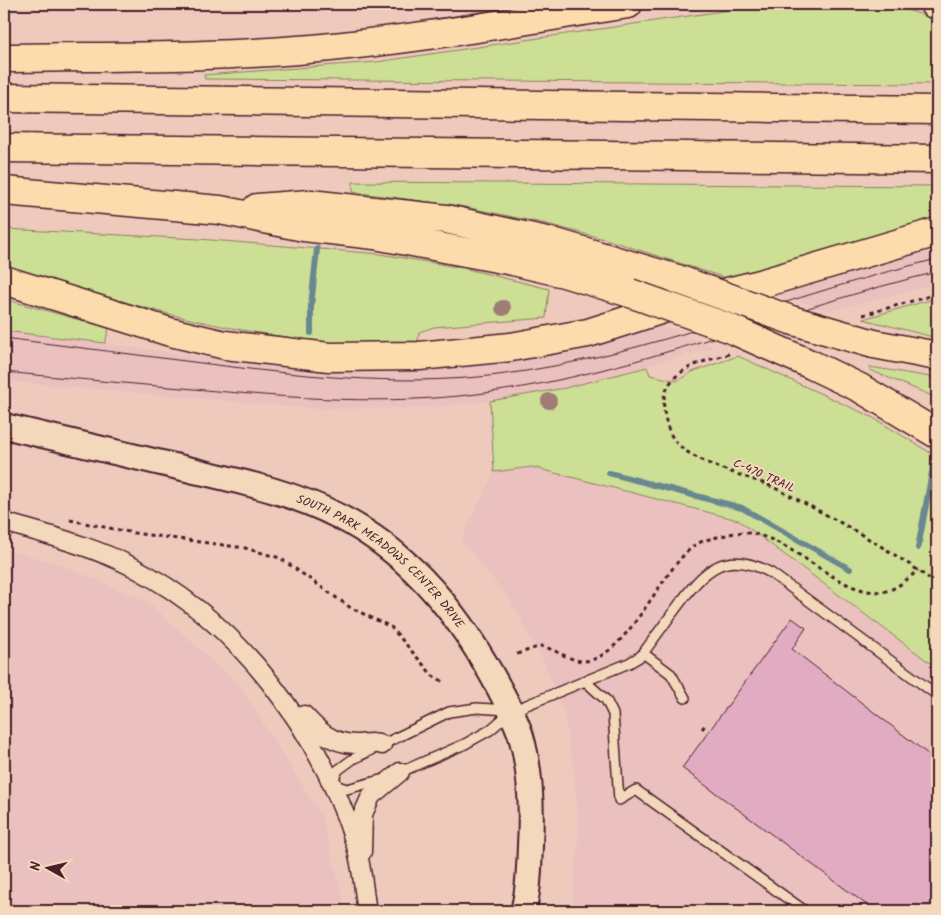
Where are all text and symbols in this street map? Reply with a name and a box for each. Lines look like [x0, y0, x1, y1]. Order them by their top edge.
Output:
street label: C-470 TRAIL [730, 454, 798, 498]
street label: SOUTH PARK MEADOWS CENTER DRIVE [294, 489, 470, 633]
north arrow [22, 842, 72, 892]
text: N [25, 860, 48, 872]

